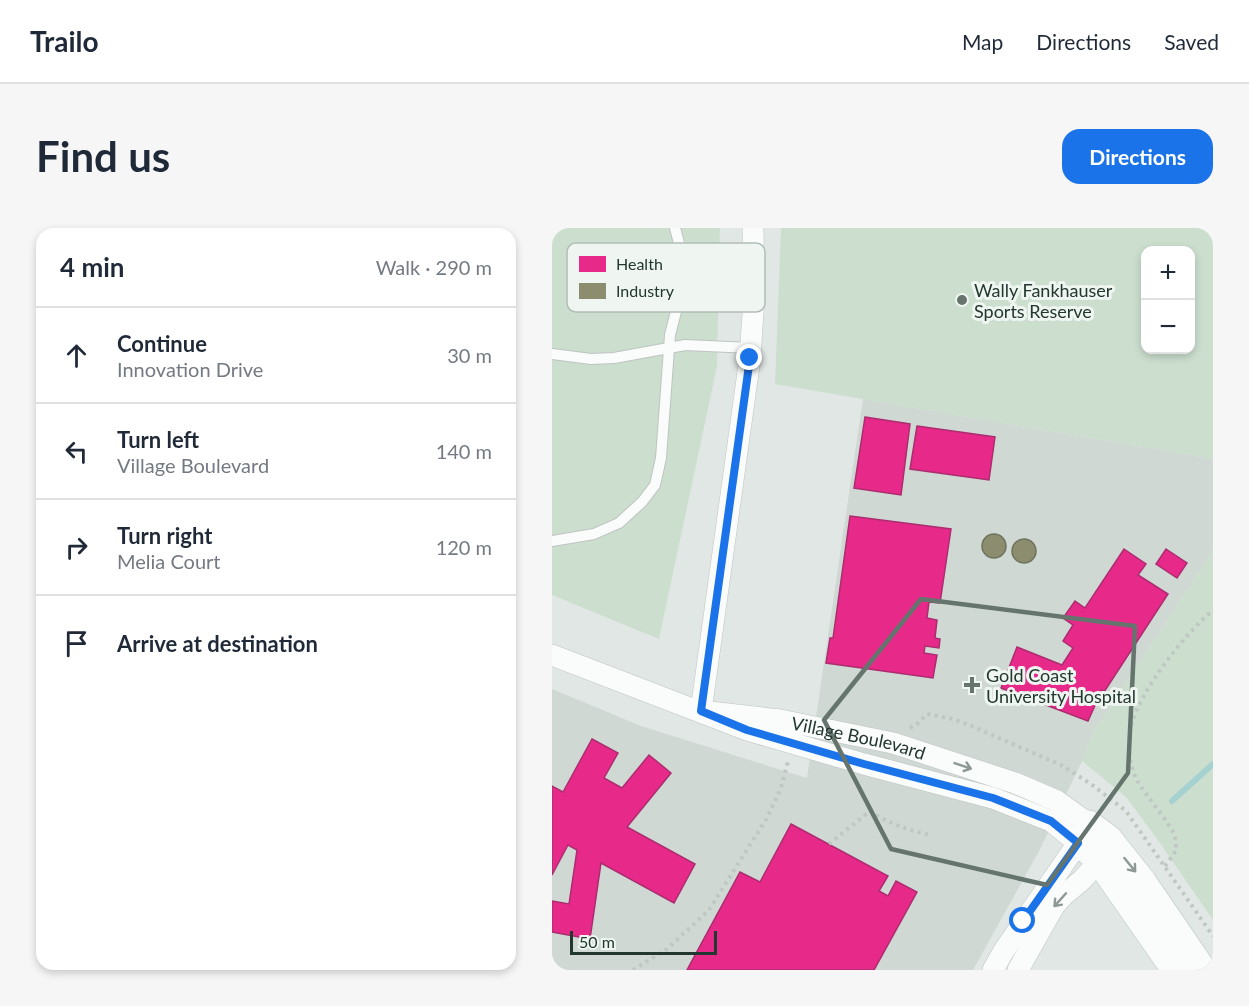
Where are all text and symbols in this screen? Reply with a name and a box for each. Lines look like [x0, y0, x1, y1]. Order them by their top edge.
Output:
text: Trailo [30, 24, 99, 58]
text: Map [962, 29, 1003, 54]
text: Directions [1036, 29, 1131, 54]
text: Saved [1164, 29, 1219, 54]
button: Directions [1062, 129, 1213, 184]
text: Find us [36, 131, 170, 181]
legend [567, 243, 765, 312]
map controls [1141, 246, 1195, 354]
button: + [1141, 246, 1195, 300]
text: 4 min [60, 251, 124, 283]
text: Health [616, 254, 663, 273]
text: Walk · 290 m [376, 255, 492, 279]
place label: Wally Fankhauser Sports Reserve [974, 279, 1113, 322]
text: Industry [616, 281, 675, 300]
marker: Wally Fankhauser Sports Reserve [955, 293, 969, 307]
button: − [1141, 300, 1195, 354]
text: Continue [117, 330, 207, 357]
icon: ahead [60, 339, 93, 372]
text: 30 m [447, 343, 492, 367]
route end [736, 344, 762, 370]
text: Innovation Drive [117, 357, 263, 381]
text: Turn left [117, 426, 199, 453]
icon: left [60, 435, 93, 468]
text: 140 m [436, 439, 492, 463]
text: Village Boulevard [117, 453, 269, 477]
text: Turn right [117, 522, 212, 549]
icon: right [60, 531, 93, 564]
text: 120 m [436, 535, 492, 559]
text: Melia Court [117, 549, 221, 573]
icon: arrive [60, 627, 93, 660]
text: Arrive at destination [117, 630, 318, 657]
place label: Gold Coast University Hospital [986, 664, 1136, 707]
marker: Gold Coast University Hospital [963, 676, 981, 694]
street label: Village Boulevard [790, 712, 928, 764]
one-way arrow [953, 761, 972, 772]
one-way arrow [1123, 857, 1137, 872]
one-way arrow [1053, 892, 1067, 907]
route start [1009, 907, 1035, 933]
scale bar [570, 928, 717, 956]
text: 50 m [579, 932, 615, 951]

